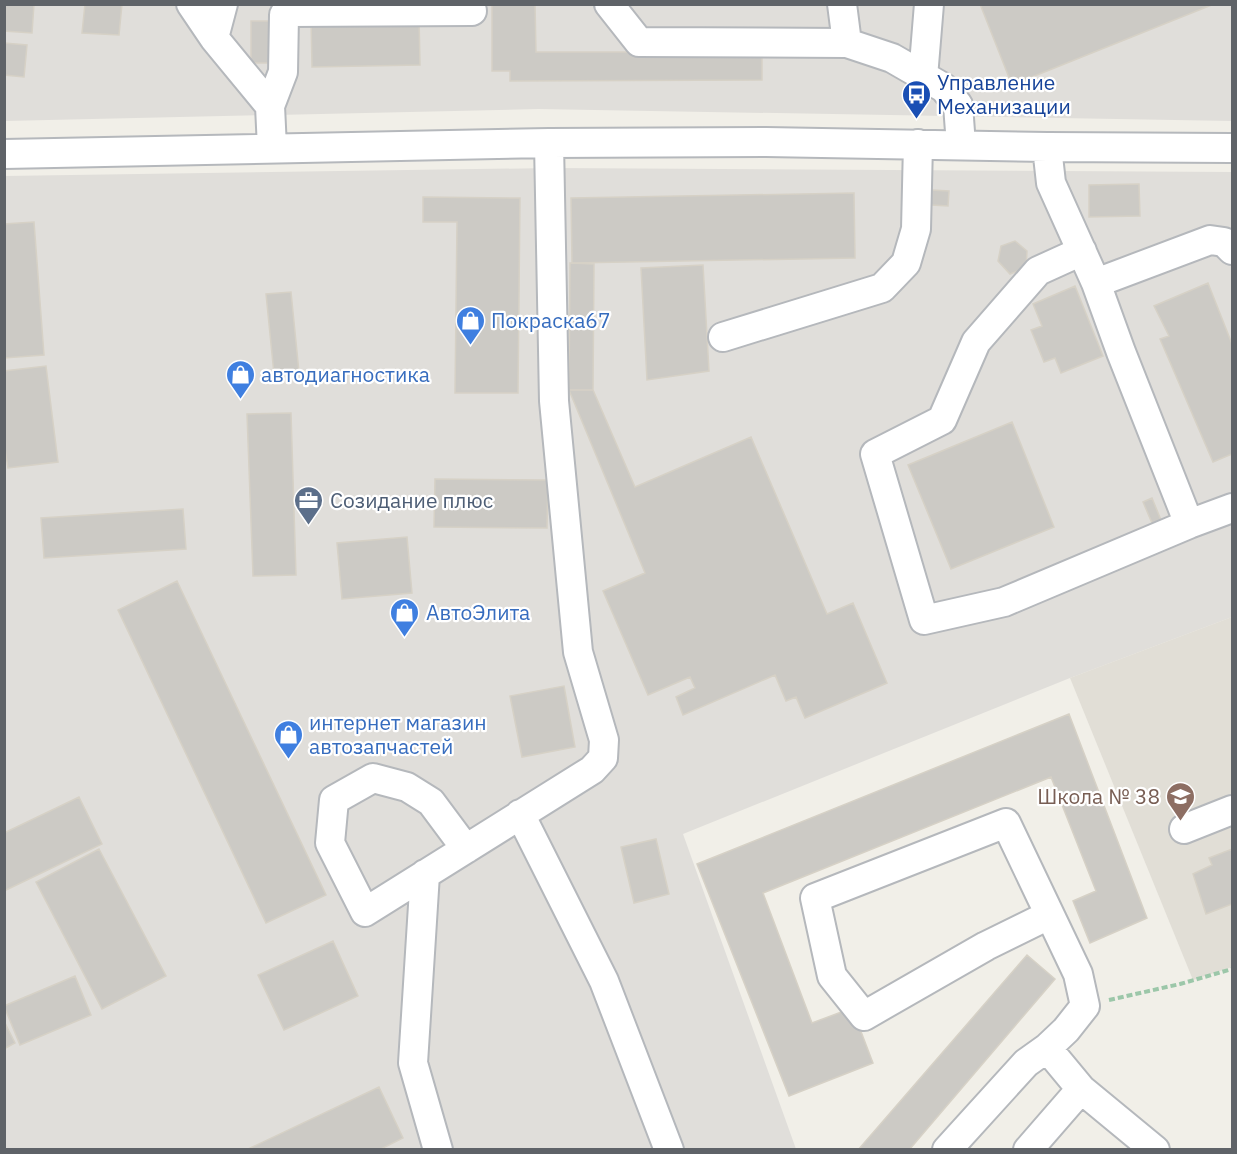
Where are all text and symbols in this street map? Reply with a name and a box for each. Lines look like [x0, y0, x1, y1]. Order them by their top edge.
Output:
place label: Управление Механизации [937, 68, 1071, 120]
bus stop icon: Управление Механизации [900, 78, 932, 120]
shop icon: Покраска67 [454, 304, 486, 346]
place label: Покраска67 [491, 306, 611, 334]
shop icon: автодиагностика [224, 358, 256, 400]
place label: автодиагностика [261, 360, 430, 388]
office icon: Созидание плюс [293, 484, 325, 526]
place label: Созидание плюс [330, 486, 493, 514]
shop icon: АвтоЭлита [389, 596, 421, 638]
place label: АвтоЭлита [426, 598, 530, 626]
place label: интернет магазин автозапчастей [309, 708, 487, 760]
shop icon: интернет магазин автозапчастей [272, 718, 304, 760]
school or university icon: Школа № 38 [1165, 780, 1197, 822]
place label: Школа № 38 [1037, 782, 1160, 810]

